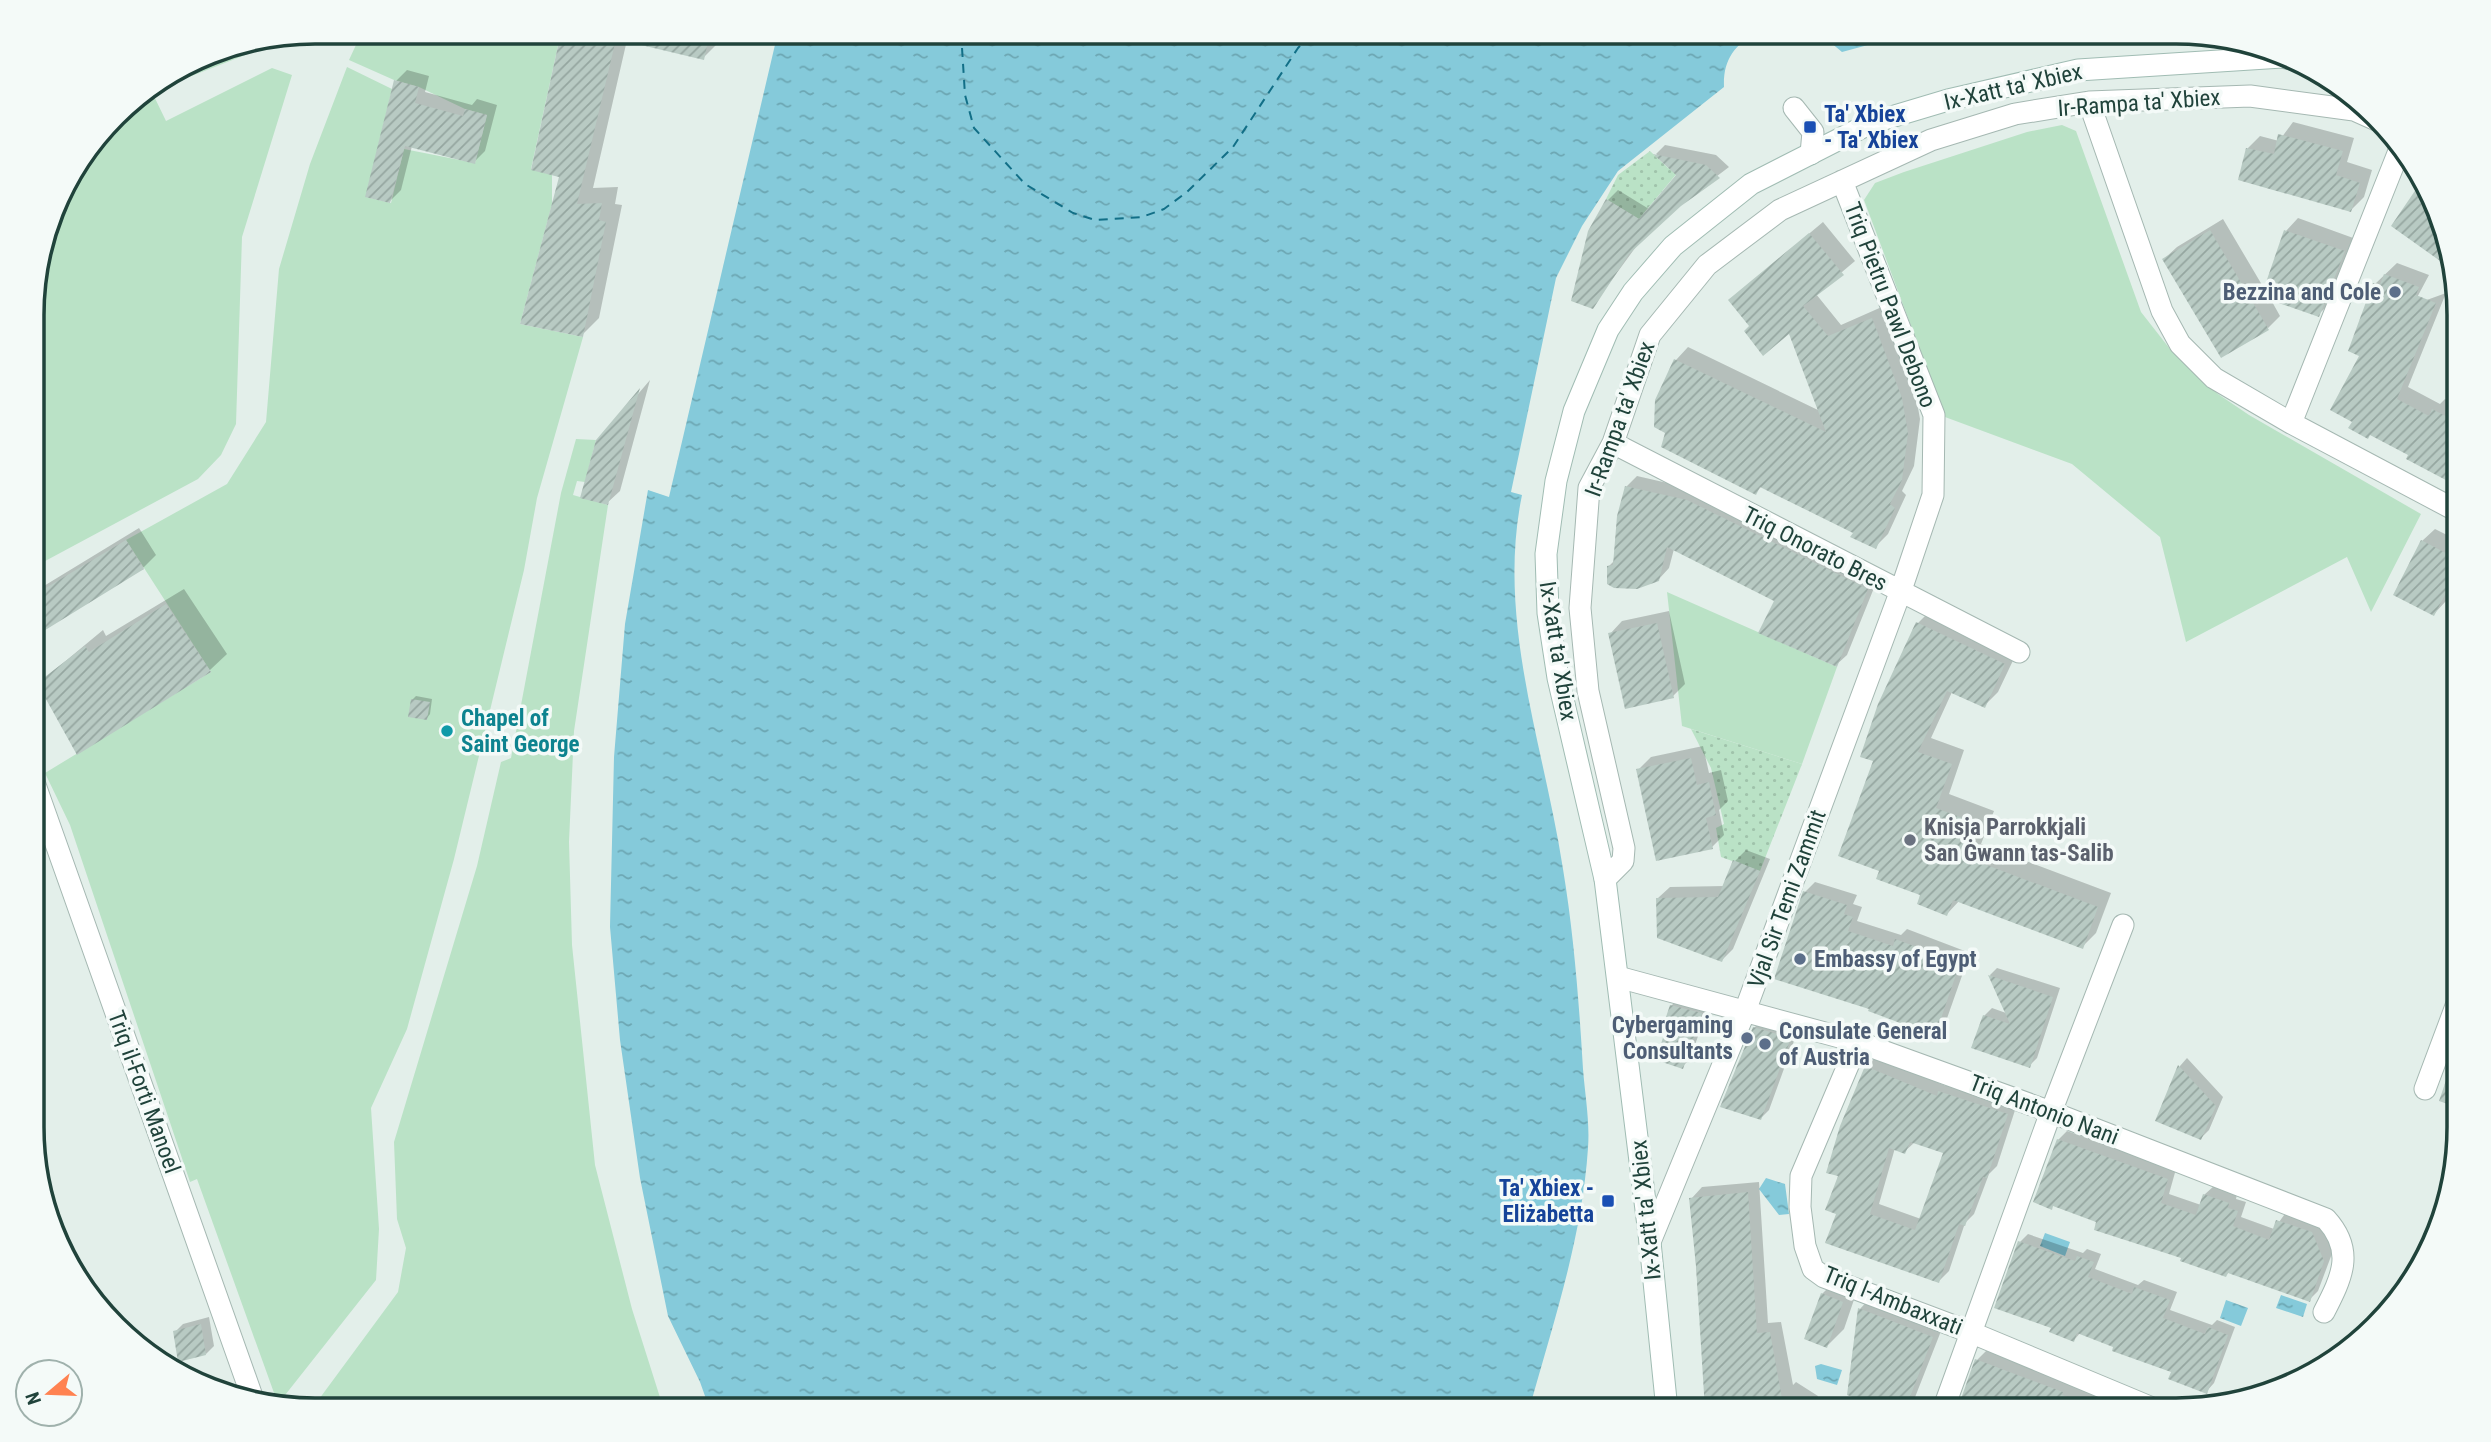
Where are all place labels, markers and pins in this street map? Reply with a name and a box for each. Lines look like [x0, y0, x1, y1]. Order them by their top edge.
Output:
place label: Ta' Xbiex - Ta' Xbiex [1824, 101, 1919, 154]
marker: Ta' Xbiex - Ta' Xbiex [1802, 119, 1818, 135]
place label: Bezzina and Cole [2223, 279, 2381, 306]
marker: Bezzina and Cole [2387, 284, 2403, 300]
place label: Chapel of Saint George [461, 705, 580, 758]
marker: Chapel of Saint George [439, 723, 455, 739]
place label: Knisja Parrokkjali San Ġwann tas-Salib [1924, 814, 2114, 867]
marker: Knisja Parrokkjali San Ġwann tas-Salib [1902, 832, 1918, 848]
place label: Embassy of Egypt [1814, 946, 1977, 973]
marker: Embassy of Egypt [1792, 951, 1808, 967]
place label: Cybergaming Consultants [1612, 1012, 1733, 1065]
place label: Consulate General of Austria [1779, 1018, 1947, 1071]
marker: Cybergaming Consultants [1739, 1030, 1755, 1046]
marker: Consulate General of Austria [1757, 1036, 1773, 1052]
place label: Ta' Xbiex - Eliżabetta [1499, 1175, 1594, 1228]
marker: Ta' Xbiex - Eliżabetta [1600, 1193, 1616, 1209]

